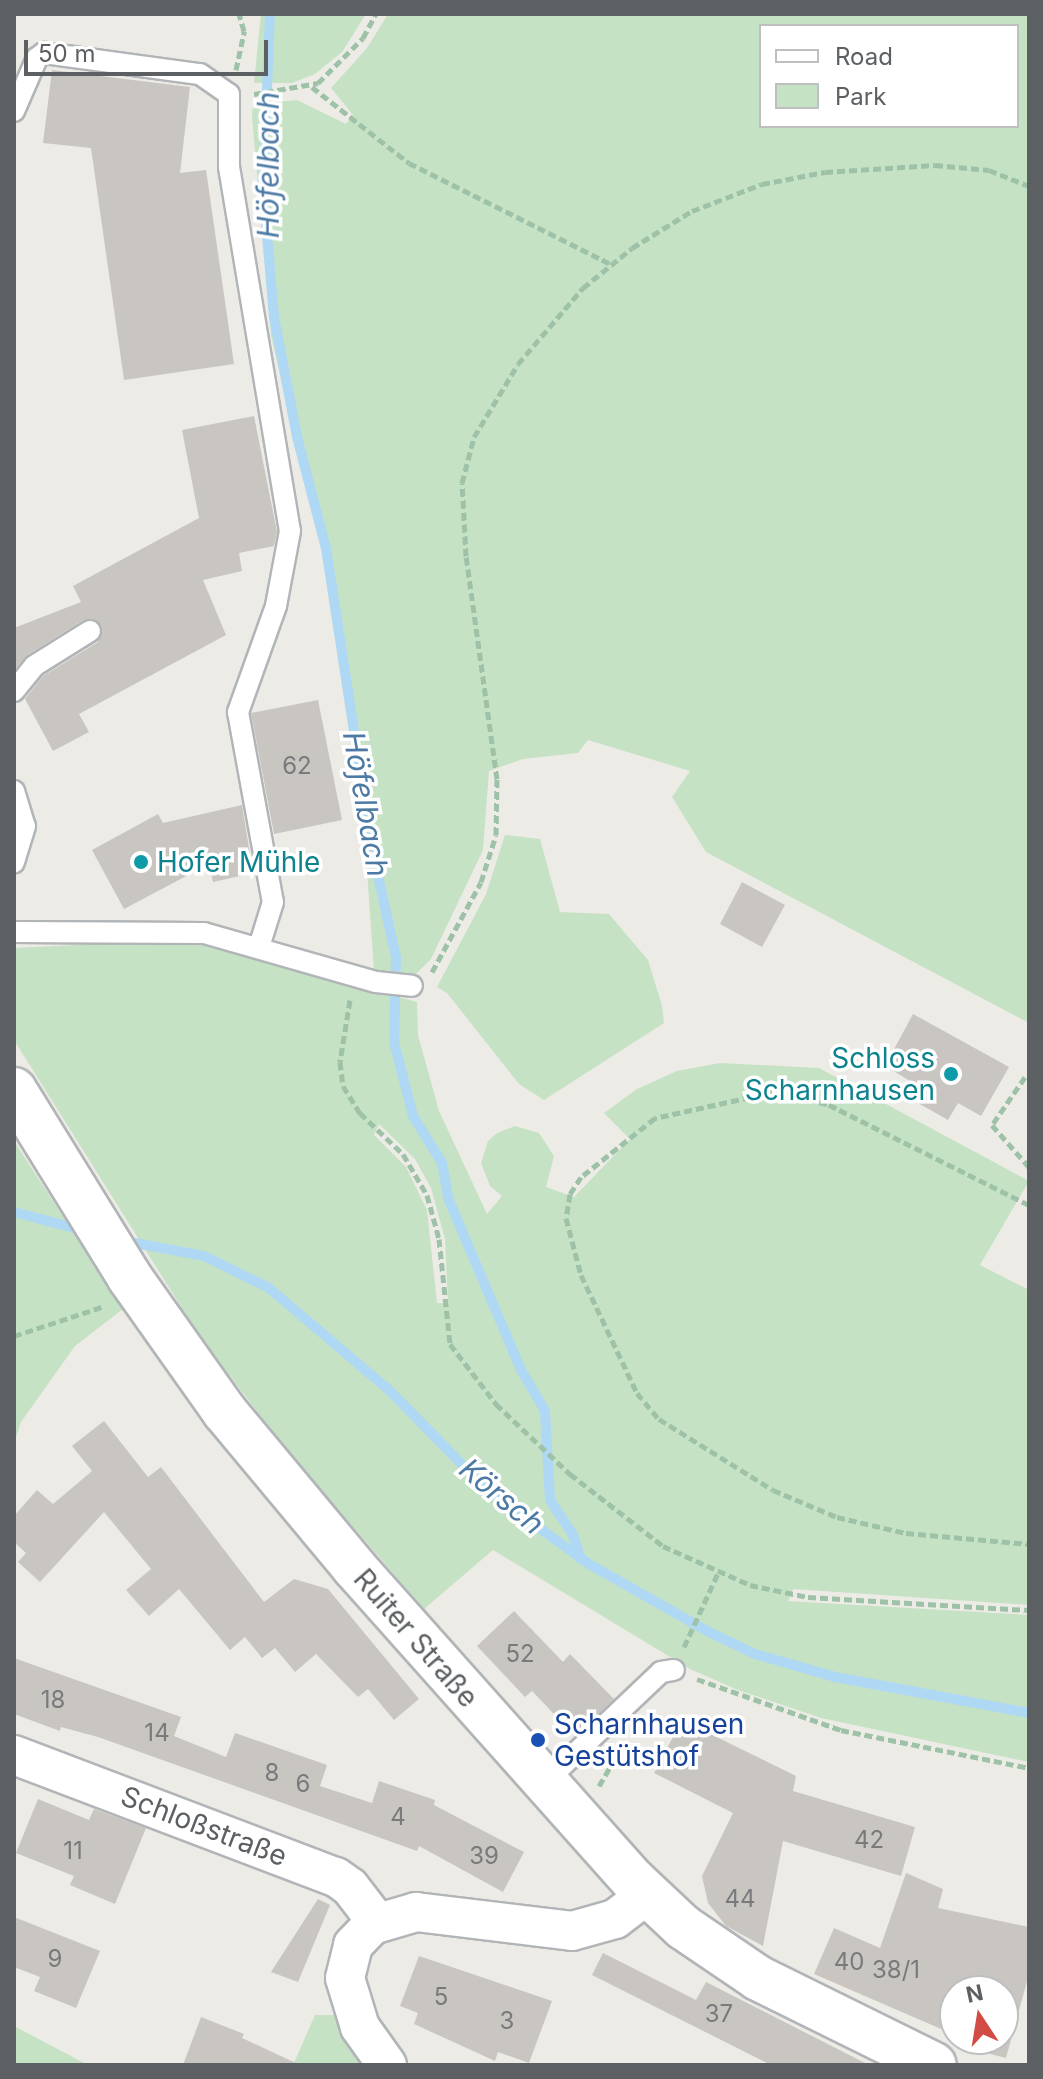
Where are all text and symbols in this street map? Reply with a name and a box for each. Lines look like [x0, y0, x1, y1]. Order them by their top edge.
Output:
scale bar [28, 24, 272, 74]
legend [759, 24, 1019, 128]
text: 50 m [38, 39, 96, 68]
text: Road [835, 42, 893, 71]
text: Park [835, 82, 886, 111]
water label: Höfelbach [250, 92, 286, 238]
water label: Höfelbach [336, 729, 396, 879]
house number: 62 [282, 752, 312, 780]
place label: Hofer Mühle [157, 845, 320, 879]
marker: Hofer Mühle [132, 853, 150, 871]
place label: Schloss Scharnhausen [745, 1041, 935, 1107]
marker: Schloss Scharnhausen [942, 1065, 960, 1083]
water label: Körsch [453, 1450, 551, 1542]
street label: Ruiter Straße [347, 1562, 485, 1714]
house number: 52 [505, 1640, 535, 1668]
house number: 18 [41, 1686, 65, 1714]
place label: Scharnhausen Gestütshof [554, 1707, 744, 1773]
house number: 14 [144, 1719, 170, 1747]
marker: Scharnhausen Gestütshof [529, 1731, 547, 1749]
house number: 8 [265, 1759, 279, 1787]
house number: 6 [296, 1770, 310, 1798]
street label: Schloßstraße [116, 1779, 292, 1873]
house number: 4 [390, 1803, 406, 1831]
house number: 42 [854, 1826, 884, 1854]
house number: 11 [63, 1837, 83, 1865]
house number: 39 [469, 1842, 499, 1870]
house number: 44 [724, 1885, 756, 1913]
house number: 9 [48, 1945, 62, 1973]
house number: 40 [834, 1948, 864, 1976]
house number: 38/1 [872, 1956, 920, 1984]
north arrow [939, 1975, 1019, 2055]
text: N [964, 1979, 985, 2008]
house number: 5 [434, 1983, 448, 2011]
house number: 37 [705, 2000, 733, 2028]
house number: 3 [500, 2007, 514, 2035]

